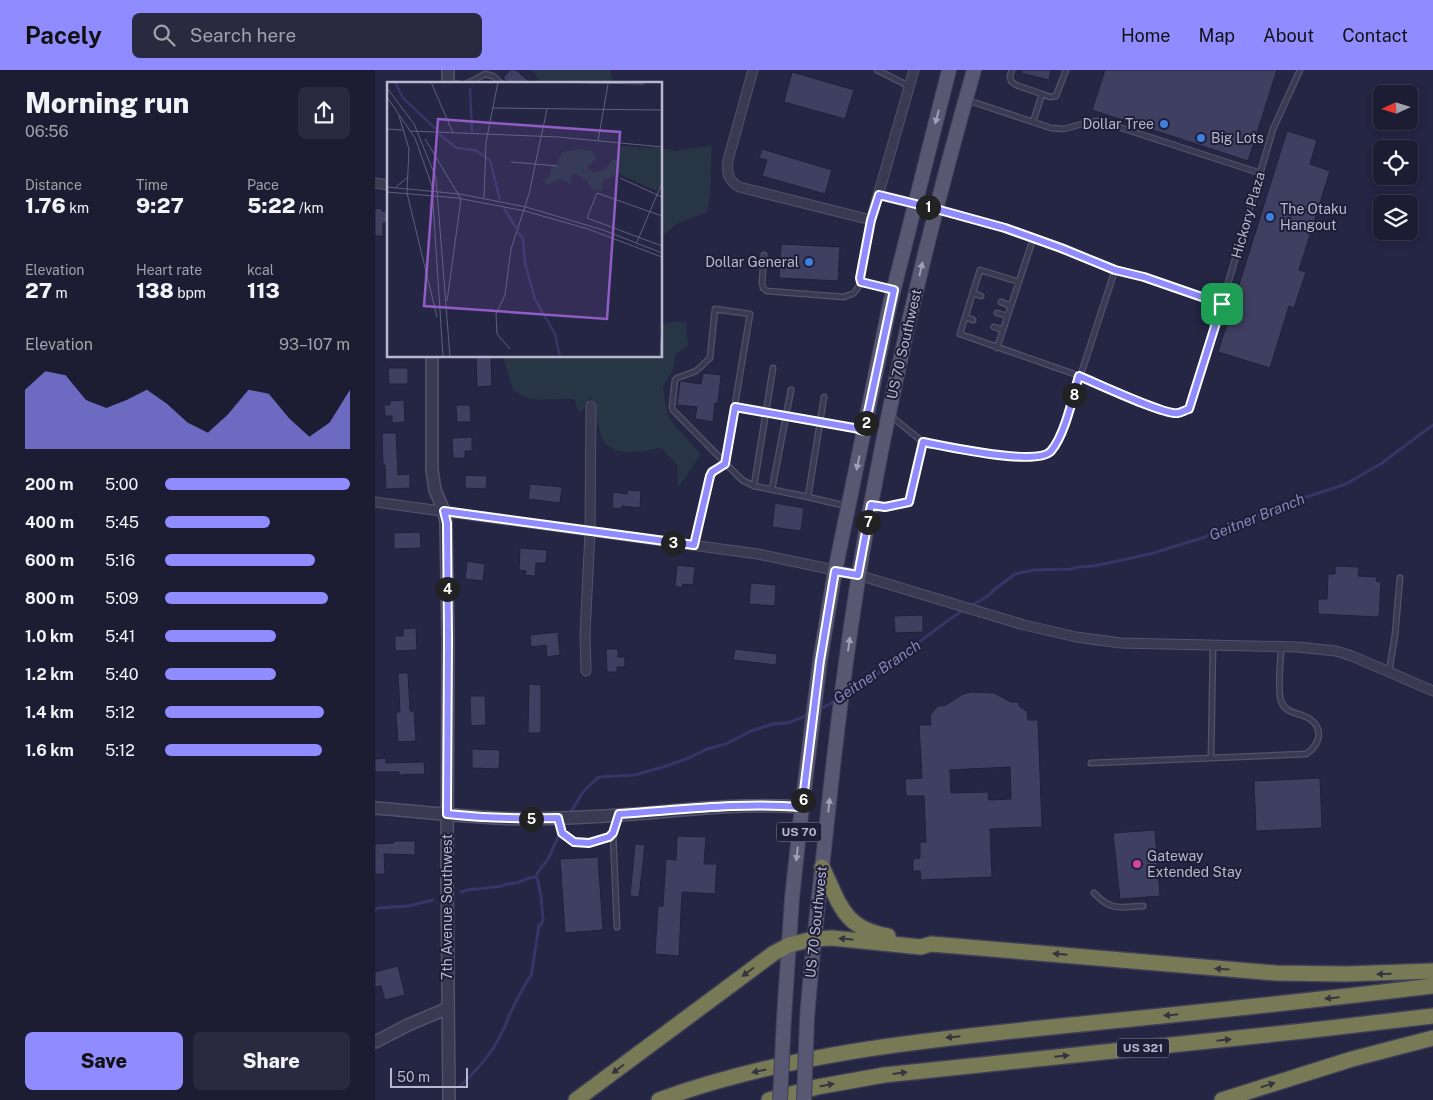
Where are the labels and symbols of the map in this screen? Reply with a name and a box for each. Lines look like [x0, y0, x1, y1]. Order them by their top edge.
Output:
inset map [387, 82, 663, 358]
north arrow [1373, 85, 1417, 130]
one-way arrow [932, 110, 940, 125]
place label: Dollar Tree [1082, 116, 1154, 132]
marker: Dollar Tree [1158, 118, 1170, 130]
place label: Big Lots [1211, 130, 1264, 146]
marker: Big Lots [1195, 132, 1207, 144]
street label: Hickory Plaza [1228, 170, 1268, 260]
pin: 1 [915, 194, 941, 220]
place label: The Otaku Hangout [1280, 201, 1347, 233]
marker: The Otaku Hangout [1264, 211, 1276, 223]
place label: Dollar General [705, 254, 799, 270]
marker: Dollar General [803, 256, 815, 268]
one-way arrow [917, 262, 925, 277]
pin [1201, 283, 1243, 325]
street label: US 70 Southwest [884, 287, 924, 401]
pin: 8 [1061, 382, 1087, 408]
pin: 2 [853, 410, 879, 436]
one-way arrow [853, 456, 861, 472]
water label: Geitner Branch [1207, 490, 1307, 543]
pin: 7 [855, 510, 881, 534]
pin: 3 [661, 530, 685, 556]
pin: 4 [435, 576, 459, 602]
water label: Geitner Branch [830, 636, 924, 707]
one-way arrow [845, 636, 853, 652]
pin: 6 [791, 788, 815, 812]
one-way arrow [825, 797, 833, 813]
pin: 5 [519, 806, 543, 832]
road number: US 70 [777, 822, 821, 842]
street label: 7th Avenue Southwest [439, 834, 455, 980]
one-way arrow [793, 846, 801, 862]
place label: Gateway Extended Stay [1147, 848, 1242, 880]
marker: Gateway Extended Stay [1131, 858, 1143, 870]
street label: US 70 Southwest [802, 865, 830, 979]
one-way arrow [838, 935, 854, 943]
one-way arrow [1052, 950, 1068, 958]
one-way arrow [1214, 964, 1230, 972]
one-way arrow [741, 967, 755, 977]
one-way arrow [1376, 970, 1392, 978]
one-way arrow [1324, 994, 1340, 1002]
one-way arrow [1163, 1011, 1179, 1019]
one-way arrow [945, 1034, 961, 1042]
one-way arrow [1216, 1035, 1232, 1043]
road number: US 321 [1117, 1038, 1169, 1058]
one-way arrow [1054, 1052, 1070, 1060]
one-way arrow [611, 1064, 625, 1074]
scale bar [390, 1065, 467, 1088]
one-way arrow [751, 1067, 766, 1075]
one-way arrow [893, 1069, 909, 1077]
one-way arrow [1261, 1080, 1276, 1088]
one-way arrow [820, 1081, 835, 1089]

